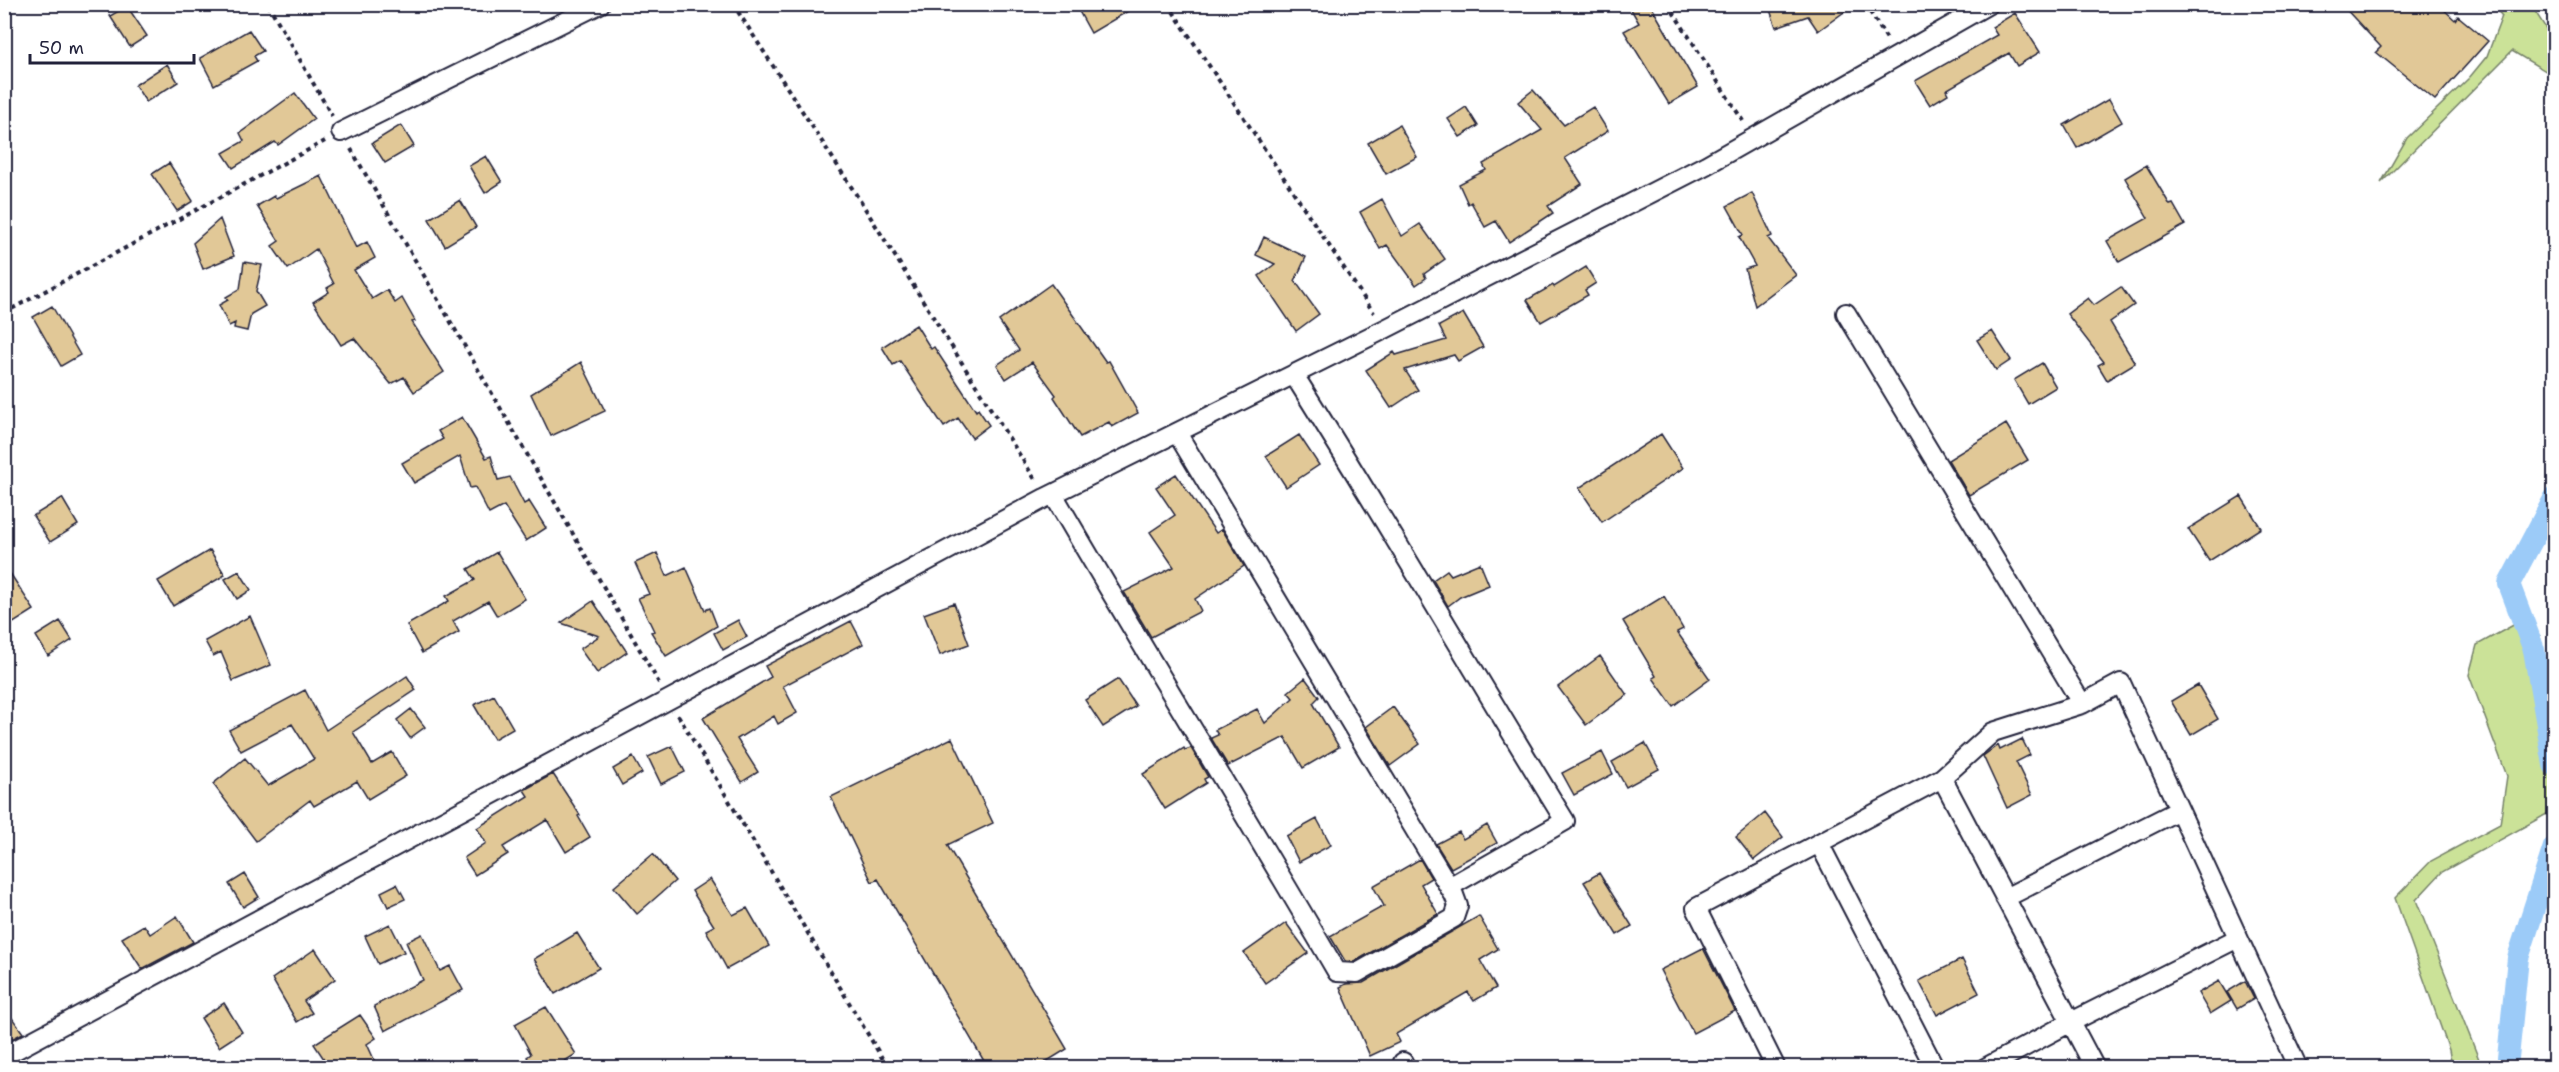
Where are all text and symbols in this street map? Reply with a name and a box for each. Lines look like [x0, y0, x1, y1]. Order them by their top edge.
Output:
scale bar [30, 27, 194, 65]
text: 50 m [39, 36, 84, 60]

